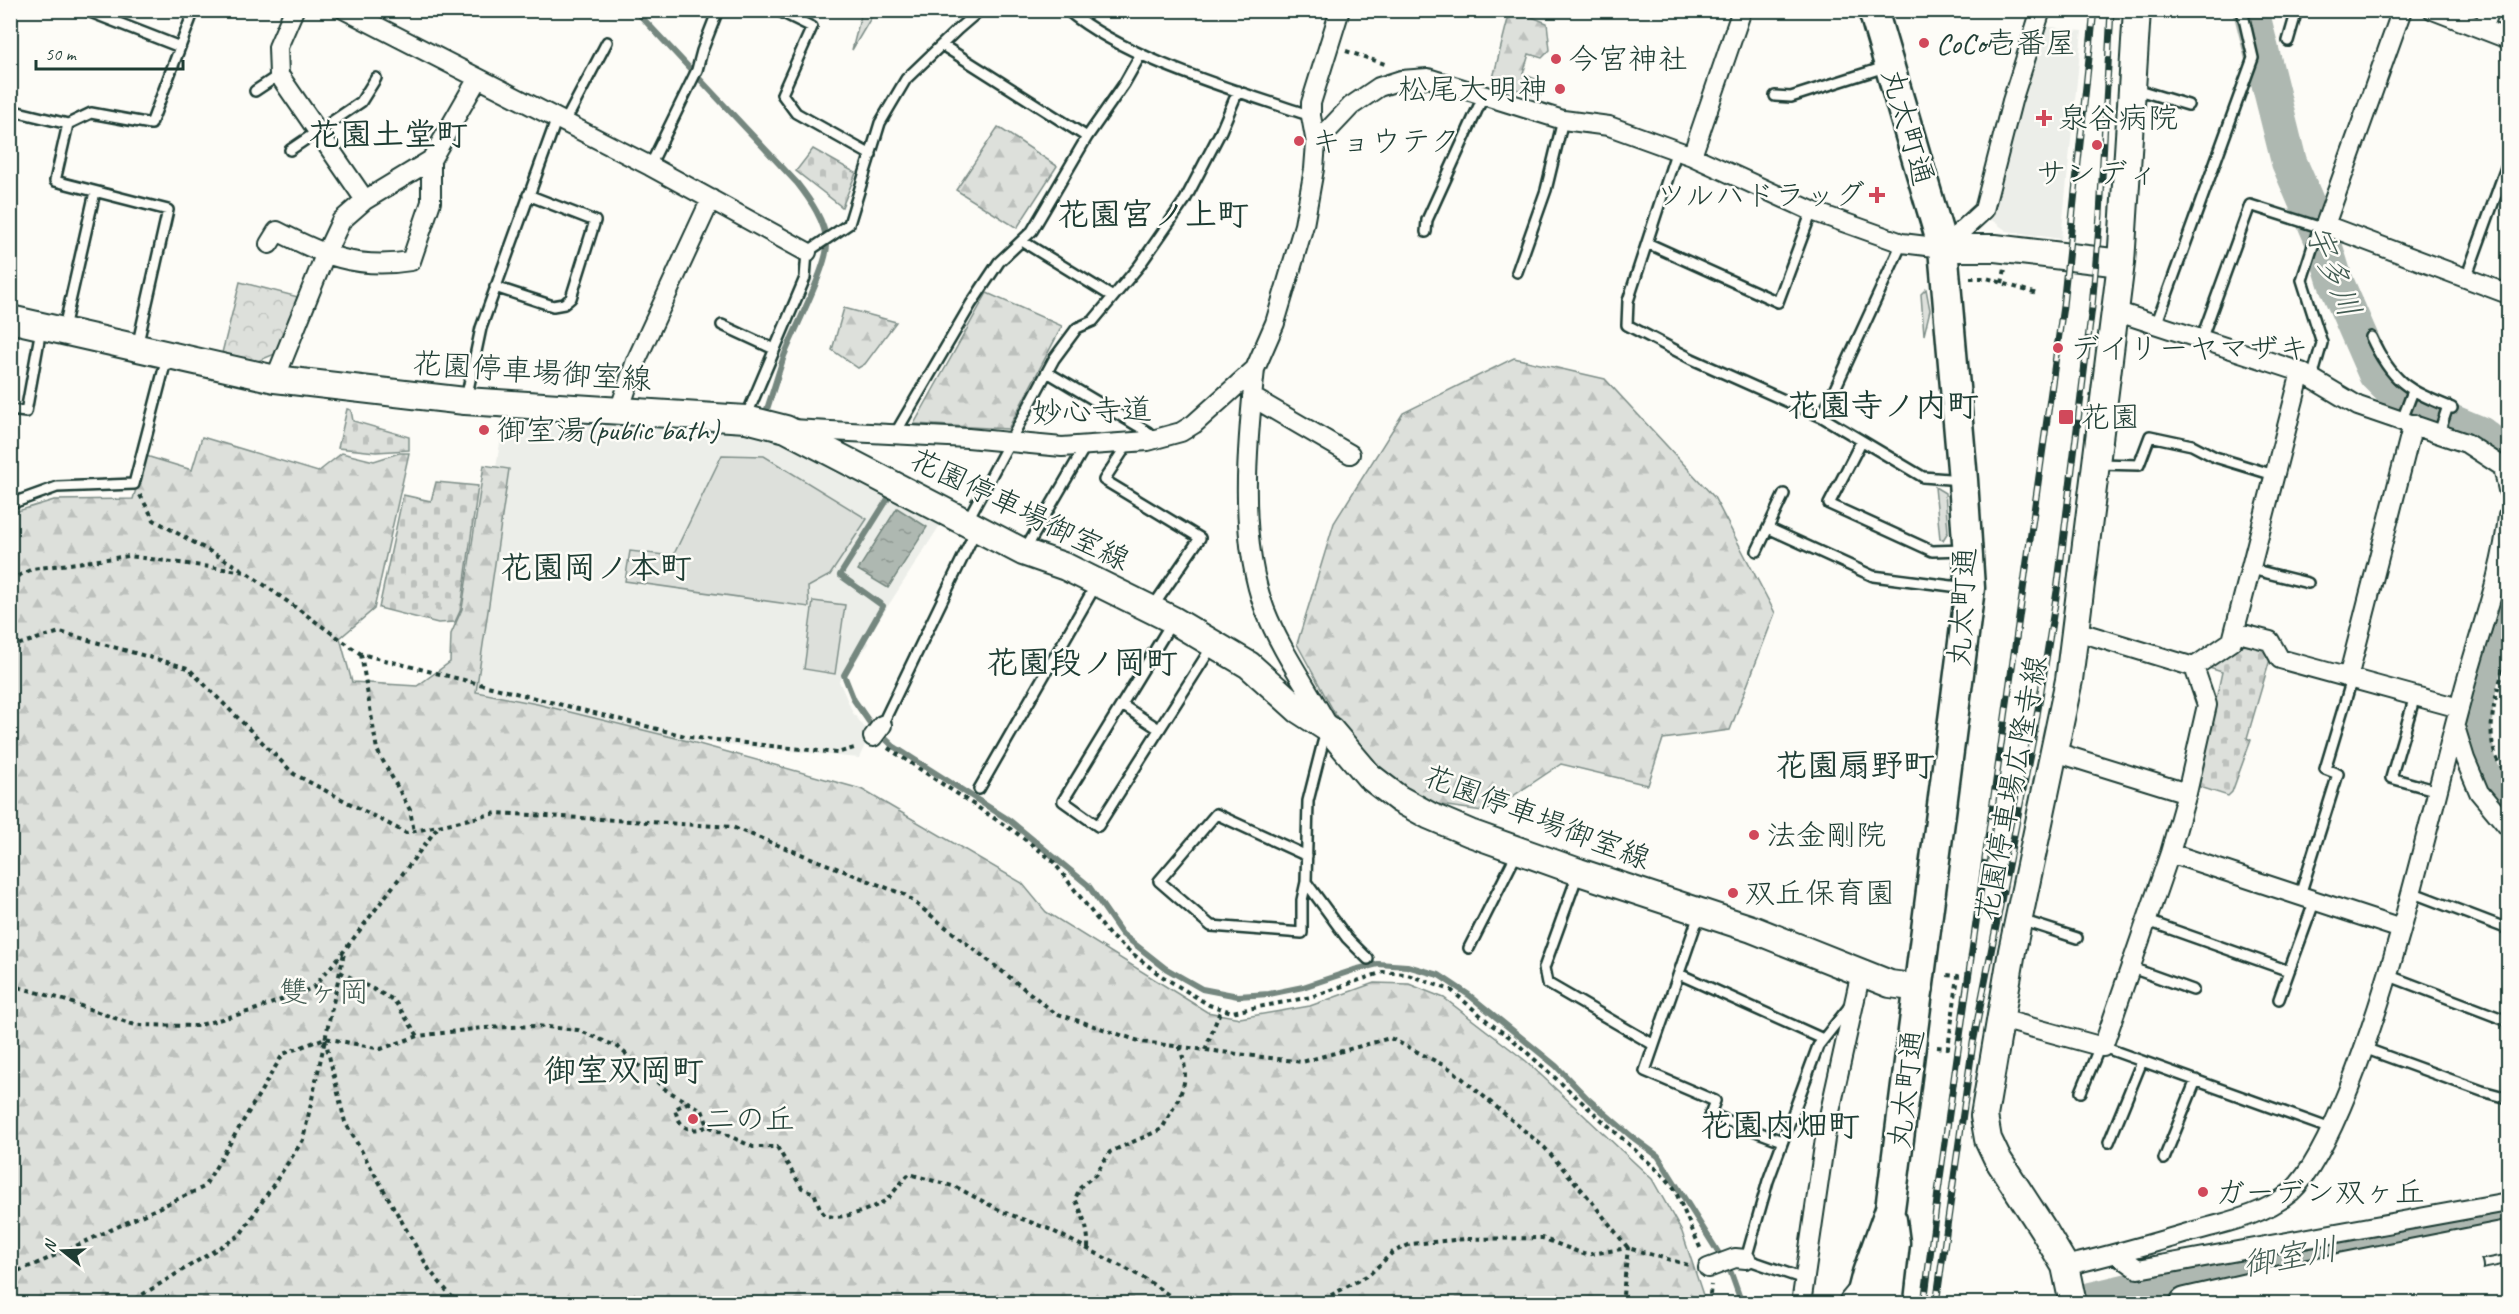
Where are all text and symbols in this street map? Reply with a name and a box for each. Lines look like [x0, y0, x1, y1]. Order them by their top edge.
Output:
place label: CoCo壱番屋 [1936, 24, 2076, 62]
scale bar [36, 33, 183, 71]
marker: CoCo壱番屋 [1917, 36, 1931, 50]
place label: 今宮神社 [1568, 40, 1688, 78]
text: 50 m [45, 43, 78, 65]
marker: 今宮神社 [1549, 52, 1563, 66]
street label: 丸太町通 [1873, 64, 1943, 190]
place label: 松尾大明神 [1398, 70, 1548, 108]
marker: 松尾大明神 [1553, 82, 1567, 96]
place label: 泉谷病院 [2058, 99, 2178, 137]
marker: 泉谷病院 [2035, 109, 2053, 127]
district label: 花園土堂町 [308, 114, 468, 155]
place label: キョウテク [1311, 122, 1460, 160]
marker: キョウテク [1292, 134, 1306, 148]
marker: サンディ [2090, 138, 2104, 152]
place label: サンディ [2036, 154, 2158, 192]
place label: ツルハドラッグ [1656, 176, 1865, 214]
marker: ツルハドラッグ [1870, 188, 1884, 202]
district label: 花園宮ノ上町 [1057, 194, 1249, 235]
water label: 宇多川 [2297, 219, 2371, 323]
place label: デイリーヤマザキ [2070, 329, 2309, 367]
marker: デイリーヤマザキ [2051, 341, 2065, 355]
street label: 花園停車場御室線 [411, 344, 653, 398]
district label: 花園寺ノ内町 [1787, 385, 1979, 426]
street label: 妙心寺道 [1031, 390, 1153, 432]
place label: 花園 [2080, 398, 2140, 436]
marker: 花園 [2057, 408, 2075, 426]
place label: 御室湯(public bath) [496, 411, 721, 449]
marker: 御室湯(public bath) [477, 423, 491, 437]
street label: 花園停車場御室線 [904, 439, 1136, 579]
street label: 丸太町通 [1940, 546, 1984, 668]
district label: 花園岡ノ本町 [500, 547, 692, 588]
district label: 花園段ノ岡町 [986, 642, 1178, 683]
street label: 花園停車場広隆寺線 [1967, 652, 2055, 924]
district label: 花園扇野町 [1775, 745, 1935, 786]
street label: 花園停車場御室線 [1418, 756, 1656, 878]
place label: 法金剛院 [1766, 816, 1886, 854]
marker: 法金剛院 [1747, 828, 1761, 842]
place label: 双丘保育園 [1745, 874, 1895, 912]
marker: 双丘保育園 [1726, 886, 1740, 900]
park label: 雙ヶ岡 [279, 973, 369, 1011]
street label: 丸太町通 [1880, 1027, 1932, 1151]
district label: 御室双岡町 [544, 1050, 704, 1091]
place label: 二の丘 [705, 1100, 795, 1138]
district label: 花園内畑町 [1700, 1105, 1860, 1146]
marker: 二の丘 [686, 1112, 700, 1126]
place label: ガーデン双ヶ丘 [2215, 1173, 2425, 1211]
marker: ガーデン双ヶ丘 [2196, 1185, 2210, 1199]
north arrow [33, 1221, 93, 1281]
water label: 御室川 [2239, 1228, 2341, 1285]
text: N [39, 1236, 62, 1254]

